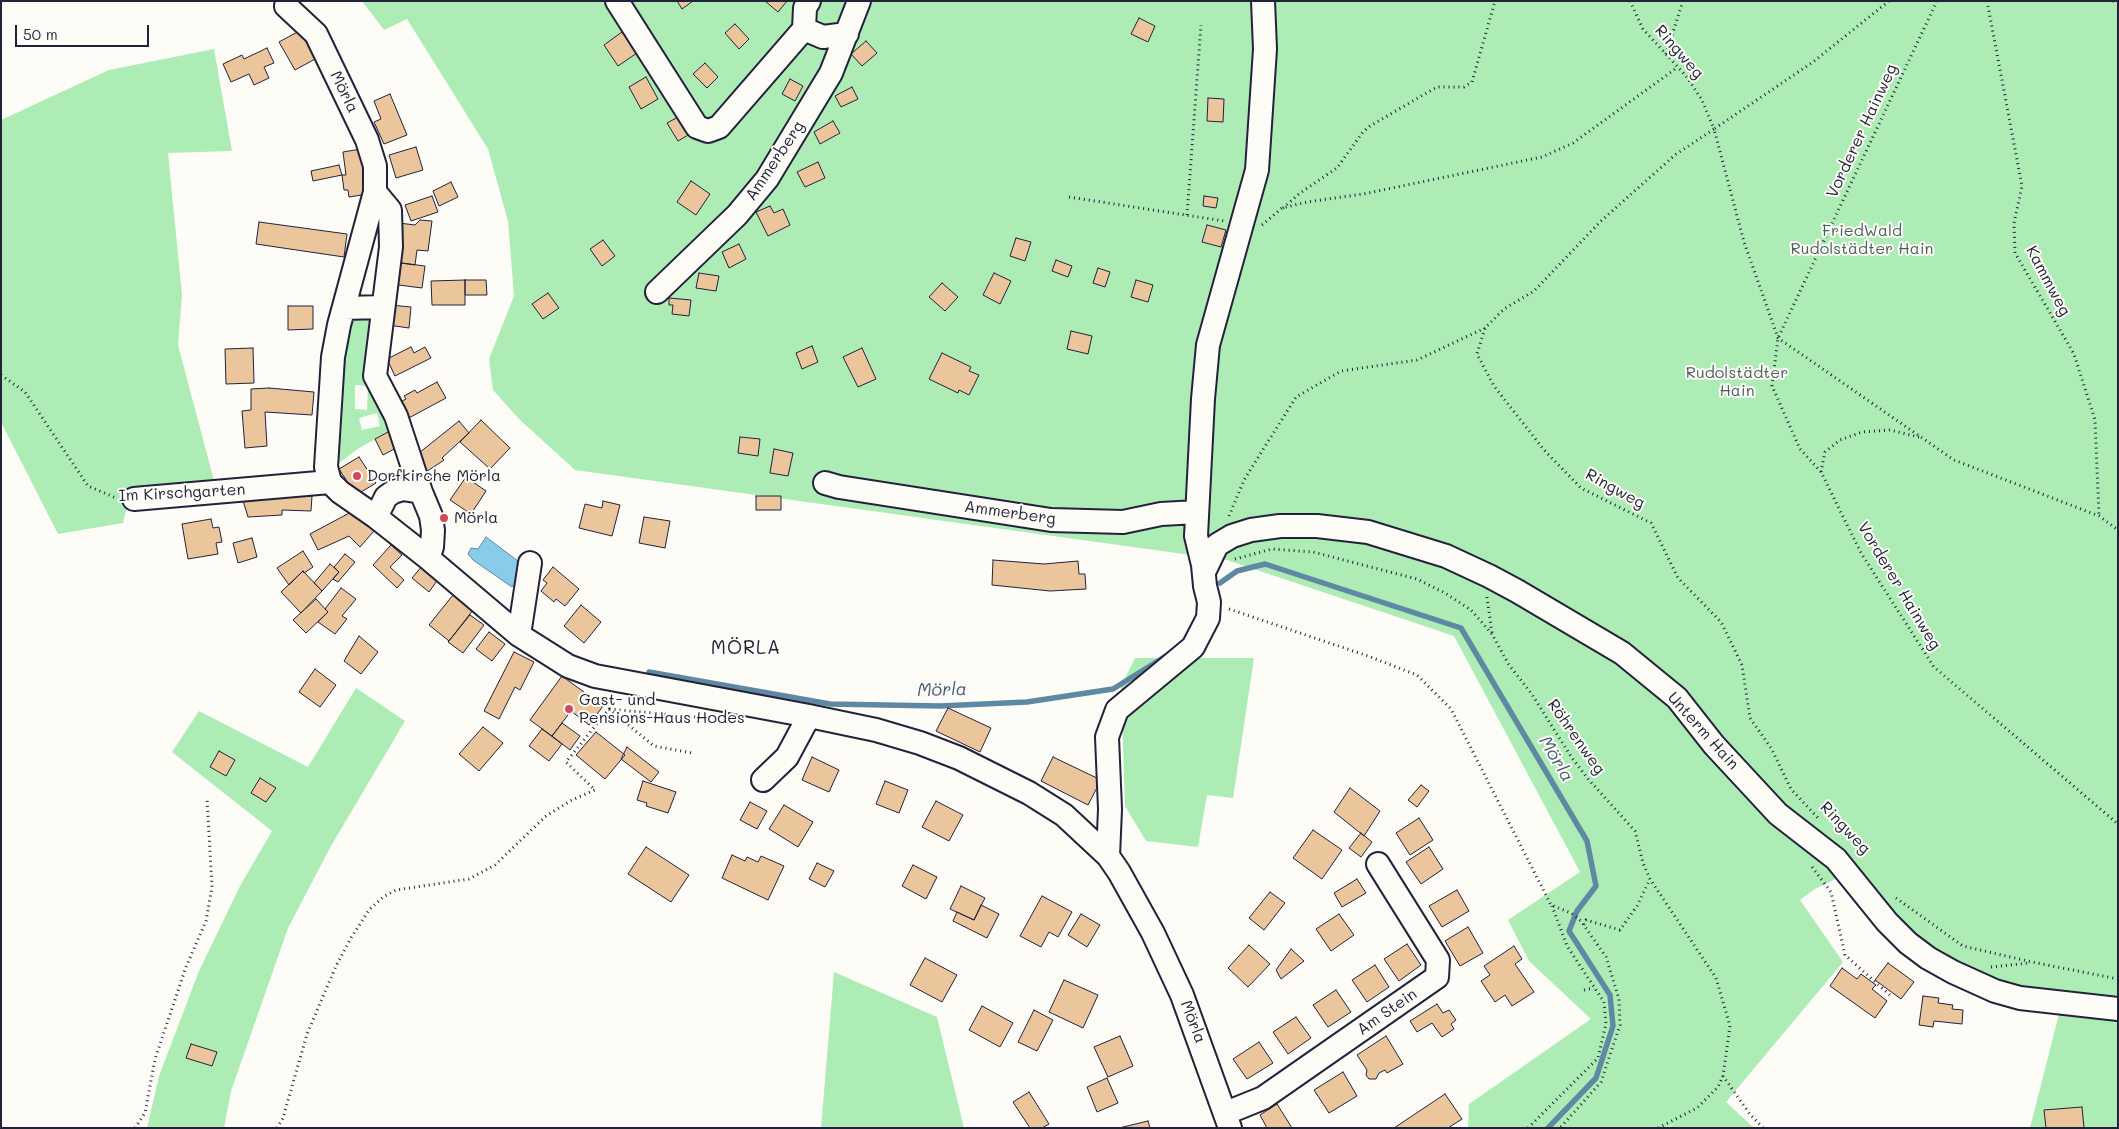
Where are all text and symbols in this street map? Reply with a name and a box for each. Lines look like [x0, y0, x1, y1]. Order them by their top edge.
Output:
scale bar [18, 15, 151, 47]
street label: Ringweg [1650, 21, 1708, 83]
text: 50 m [23, 24, 58, 44]
street label: Vorderer Hainweg [1823, 61, 1901, 201]
street label: Mörla [326, 68, 362, 116]
street label: Ammerberg [741, 118, 809, 204]
park label: FriedWald Rudolstädter Hain [1791, 221, 1933, 259]
street label: Kammweg [2021, 243, 2075, 319]
park label: Rudolstädter Hain [1686, 363, 1788, 401]
street label: Ringweg [1582, 465, 1648, 513]
place label: Dorfkirche Mörla [367, 466, 501, 486]
marker: Dorfkirche Mörla [351, 470, 363, 482]
street label: Im Kirschgarten [118, 480, 246, 506]
street label: Ammerberg [963, 497, 1057, 529]
place label: Mörla [454, 508, 498, 528]
marker: Mörla [438, 512, 450, 524]
street label: Vorderer Hainweg [1853, 519, 1945, 653]
district label: MÖRLA [710, 637, 782, 659]
water label: Mörla [917, 679, 967, 701]
street label: Unterm Hain [1663, 688, 1743, 774]
place label: Gast- und Pensions-Haus Hodes [579, 690, 745, 728]
street label: Röhrenweg [1543, 696, 1609, 778]
marker: Gast- und Pensions-Haus Hodes [563, 703, 575, 715]
water label: Mörla [1534, 732, 1578, 786]
street label: Ringweg [1816, 798, 1874, 858]
street label: Am Stein [1353, 984, 1421, 1040]
street label: Mörla [1176, 998, 1210, 1046]

